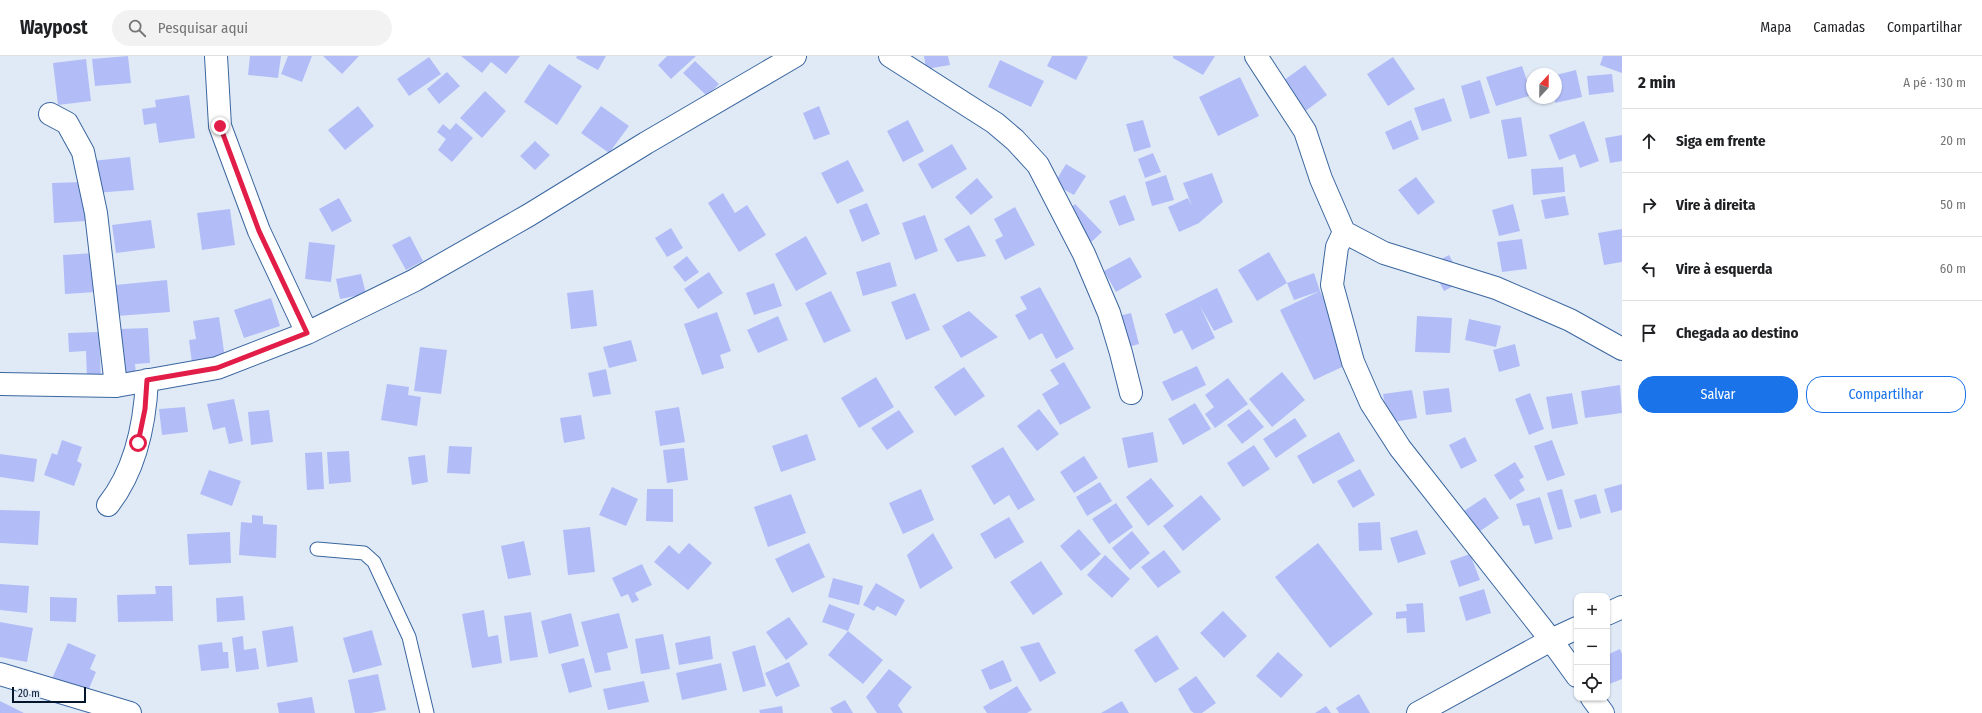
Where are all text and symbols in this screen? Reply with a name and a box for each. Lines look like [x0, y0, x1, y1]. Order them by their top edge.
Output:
search box [112, 10, 392, 46]
text: Waypost [20, 16, 88, 39]
icon: search [126, 17, 148, 39]
text: Pesquisar aqui [158, 19, 248, 37]
text: Mapa [1760, 19, 1791, 36]
text: Camadas [1813, 19, 1865, 36]
text: Compartilhar [1887, 19, 1962, 36]
north arrow [1526, 68, 1562, 104]
text: 2 min [1638, 72, 1676, 93]
text: A pé · 130 m [1903, 75, 1966, 90]
route end [211, 117, 229, 135]
icon: ahead [1638, 130, 1660, 152]
text: Siga em frente [1676, 132, 1766, 150]
text: 20 m [1940, 133, 1966, 148]
icon: right [1638, 194, 1660, 216]
text: Vire à direita [1676, 196, 1755, 214]
text: 50 m [1940, 197, 1966, 212]
icon: left [1638, 258, 1660, 280]
text: Vire à esquerda [1676, 260, 1773, 278]
text: 60 m [1940, 261, 1966, 276]
icon: arrive [1638, 322, 1660, 344]
text: Chegada ao destino [1676, 324, 1798, 342]
button: Salvar [1638, 376, 1798, 413]
button: Compartilhar [1806, 376, 1966, 413]
route start [129, 434, 147, 452]
map controls [1574, 593, 1610, 701]
button: + [1574, 593, 1610, 629]
button: − [1574, 629, 1610, 665]
button: locate [1574, 665, 1610, 701]
scale bar [12, 685, 86, 704]
text: 20 m [18, 687, 40, 700]

